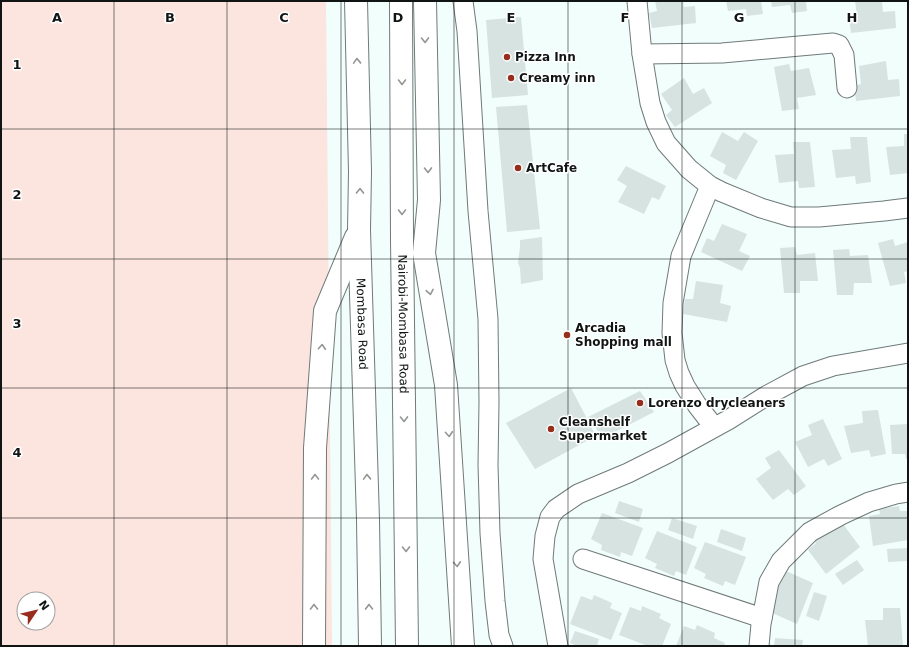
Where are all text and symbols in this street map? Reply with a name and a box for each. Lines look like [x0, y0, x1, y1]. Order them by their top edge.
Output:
text: A [52, 10, 62, 25]
text: B [165, 10, 175, 25]
text: C [279, 10, 289, 25]
text: D [393, 10, 404, 25]
text: E [507, 10, 515, 25]
text: F [621, 10, 629, 25]
text: G [734, 10, 744, 25]
text: H [847, 10, 857, 25]
one-way arrow [421, 37, 430, 43]
place label: Pizza Inn [515, 50, 576, 64]
marker: Pizza Inn [502, 52, 512, 62]
text: 1 [12, 57, 22, 72]
one-way arrow [353, 58, 361, 64]
place label: Creamy inn [519, 71, 596, 85]
marker: Creamy inn [506, 73, 516, 83]
one-way arrow [398, 79, 406, 85]
place label: ArtCafe [526, 161, 577, 175]
marker: ArtCafe [513, 163, 523, 173]
one-way arrow [424, 167, 432, 173]
text: 2 [12, 187, 22, 202]
one-way arrow [356, 188, 364, 194]
one-way arrow [398, 209, 406, 215]
street label: Nairobi-Mombasa Road [395, 254, 411, 394]
street label: Mombasa Road [353, 278, 370, 370]
one-way arrow [425, 289, 434, 295]
text: 3 [12, 316, 22, 331]
place label: Arcadia Shopping mall [575, 321, 672, 349]
marker: Arcadia Shopping mall [562, 330, 572, 340]
one-way arrow [318, 344, 327, 350]
place label: Lorenzo drycleaners [648, 396, 785, 410]
marker: Lorenzo drycleaners [635, 398, 645, 408]
place label: Cleanshelf Supermarket [559, 415, 647, 443]
one-way arrow [400, 416, 408, 422]
marker: Cleanshelf Supermarket [546, 424, 556, 434]
one-way arrow [445, 431, 454, 437]
text: 4 [12, 445, 22, 460]
one-way arrow [311, 474, 319, 480]
one-way arrow [363, 474, 371, 480]
one-way arrow [402, 546, 410, 552]
one-way arrow [453, 561, 462, 567]
north arrow [16, 591, 56, 631]
text: N [36, 598, 52, 613]
one-way arrow [310, 604, 318, 610]
one-way arrow [365, 604, 373, 610]

